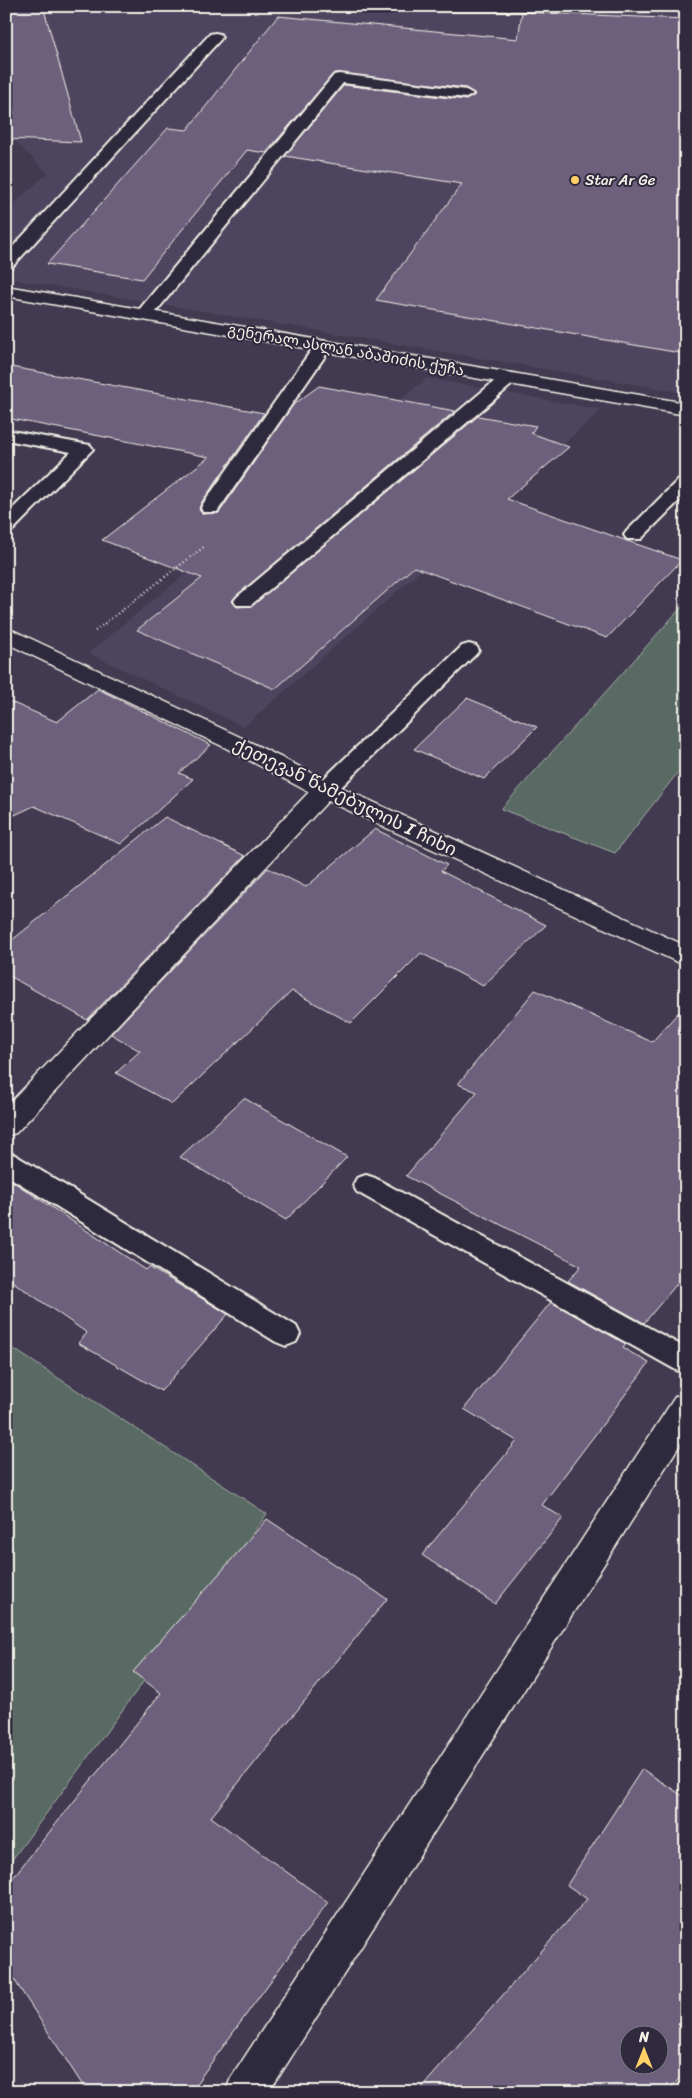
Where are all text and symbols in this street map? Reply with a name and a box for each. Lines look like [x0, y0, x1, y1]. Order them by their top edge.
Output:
place label: Star Ar Ge [585, 167, 656, 193]
marker: Star Ar Ge [569, 174, 581, 186]
street label: გენერალ ასლან აბაშიძის ქუჩა [226, 316, 466, 384]
street label: ქეთევან წამებულის I ჩიხი [227, 729, 463, 865]
text: N [638, 2025, 649, 2050]
north arrow [620, 2026, 670, 2076]

